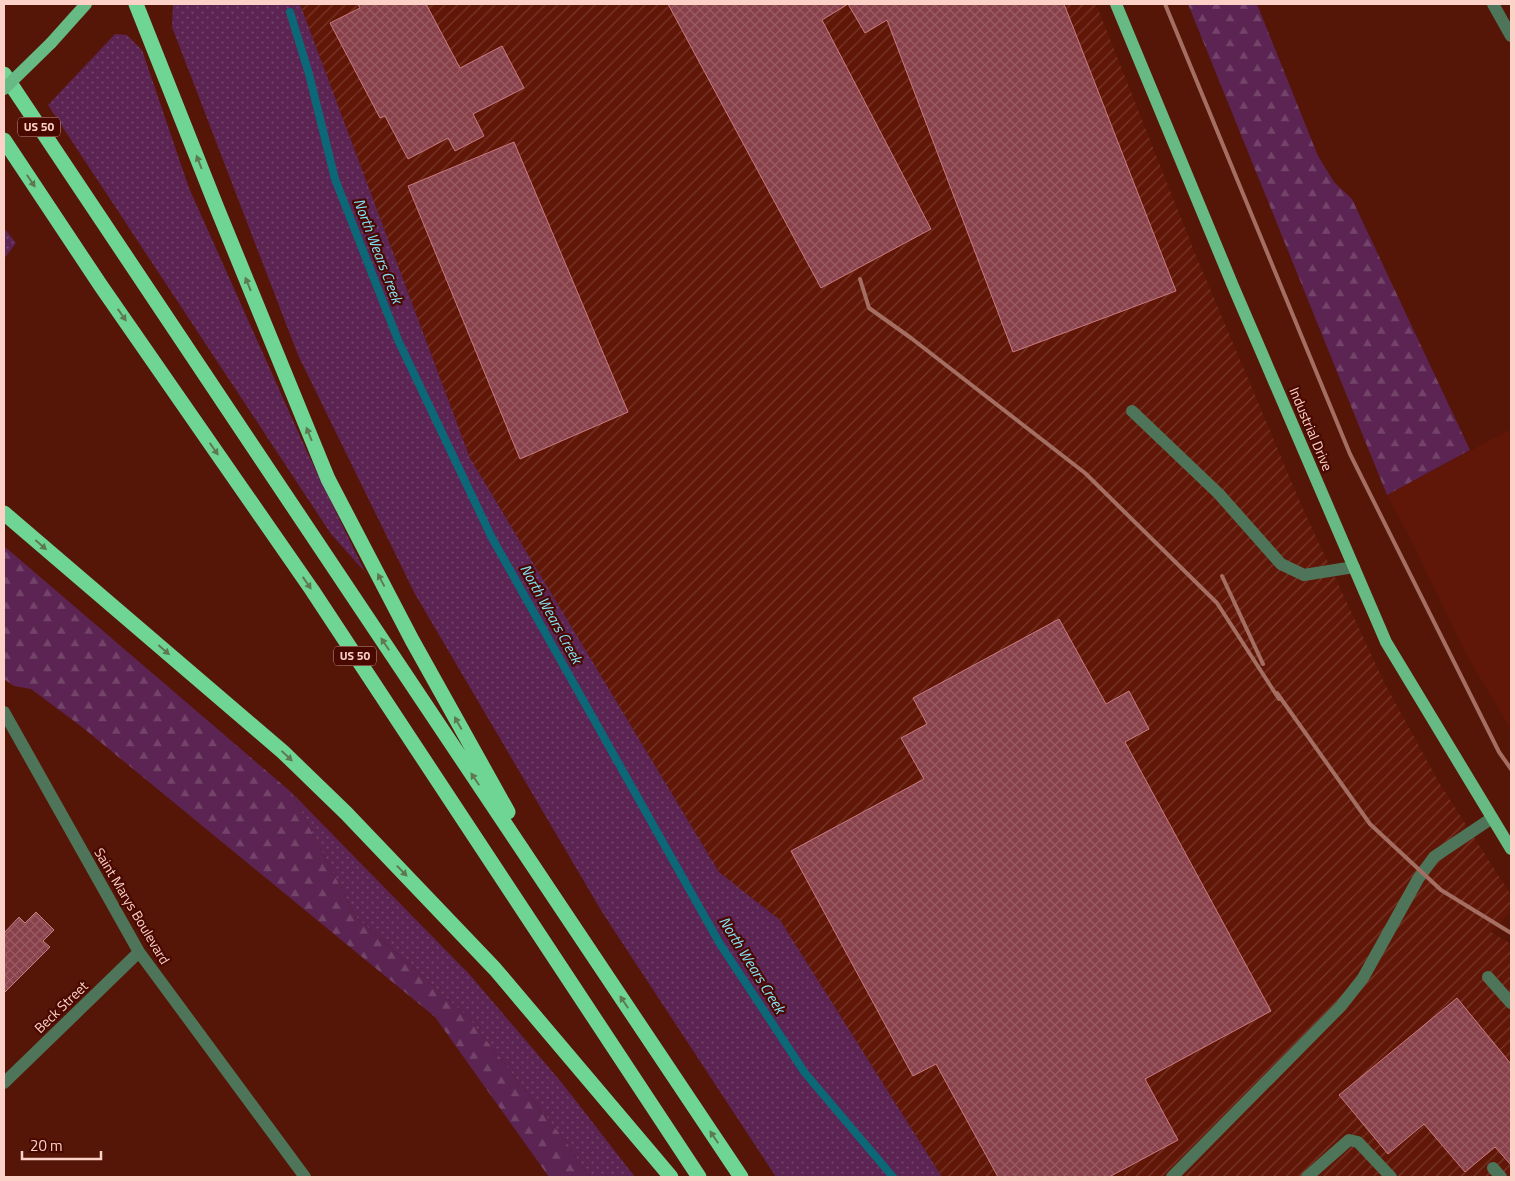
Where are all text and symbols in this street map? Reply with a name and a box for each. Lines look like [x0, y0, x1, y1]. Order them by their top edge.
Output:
road number: US 50 [18, 118, 60, 136]
one-way arrow [194, 155, 202, 169]
one-way arrow [26, 174, 36, 187]
water label: North Wears Creek [348, 195, 410, 309]
one-way arrow [243, 276, 251, 291]
one-way arrow [117, 309, 127, 322]
street label: Industrial Drive [1284, 384, 1339, 474]
one-way arrow [305, 427, 313, 441]
one-way arrow [209, 442, 219, 456]
one-way arrow [34, 539, 47, 550]
water label: North Wears Creek [515, 560, 589, 670]
one-way arrow [377, 572, 385, 587]
one-way arrow [302, 576, 312, 589]
one-way arrow [380, 637, 390, 651]
one-way arrow [158, 645, 171, 656]
road number: US 50 [334, 646, 376, 666]
one-way arrow [454, 715, 462, 730]
one-way arrow [281, 750, 293, 762]
one-way arrow [470, 772, 480, 786]
street label: Saint Marys Boulevard [89, 844, 176, 968]
one-way arrow [396, 865, 408, 877]
water label: North Wears Creek [713, 912, 793, 1020]
street label: Beck Street [29, 976, 92, 1038]
one-way arrow [619, 995, 629, 1008]
scale bar [22, 1128, 101, 1160]
one-way arrow [709, 1130, 719, 1143]
text: 20 m [30, 1134, 63, 1157]

